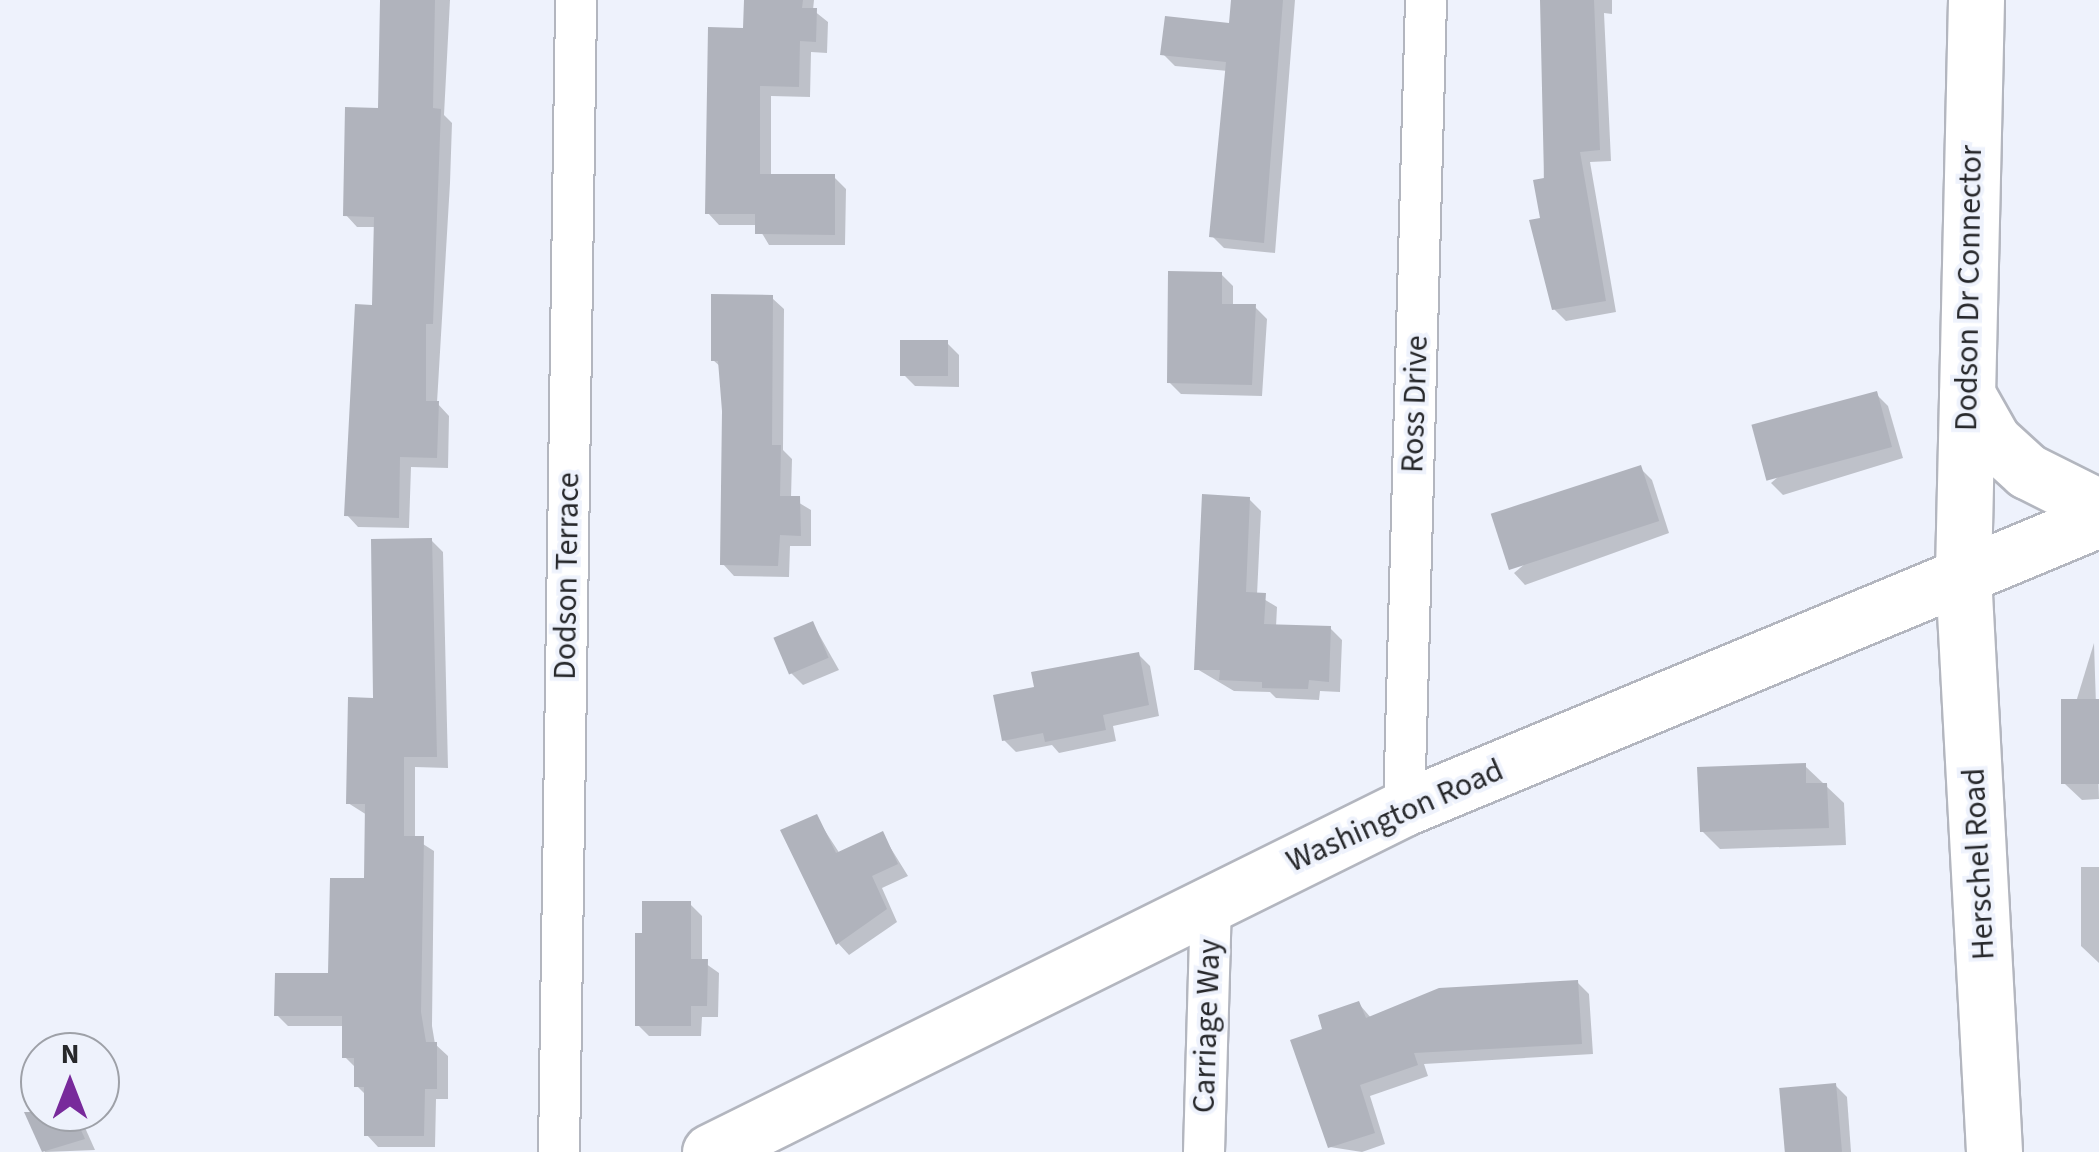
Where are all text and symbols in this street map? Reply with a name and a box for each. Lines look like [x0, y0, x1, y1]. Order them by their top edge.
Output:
street label: Dodson Dr Connector [1947, 145, 1991, 431]
street label: Ross Drive [1393, 335, 1437, 473]
street label: Dodson Terrace [546, 472, 588, 680]
street label: Washington Road [1281, 751, 1509, 881]
street label: Herschel Road [1955, 767, 2003, 961]
street label: Carriage Way [1185, 938, 1229, 1114]
north arrow [20, 1032, 120, 1132]
text: N [61, 1034, 79, 1074]

